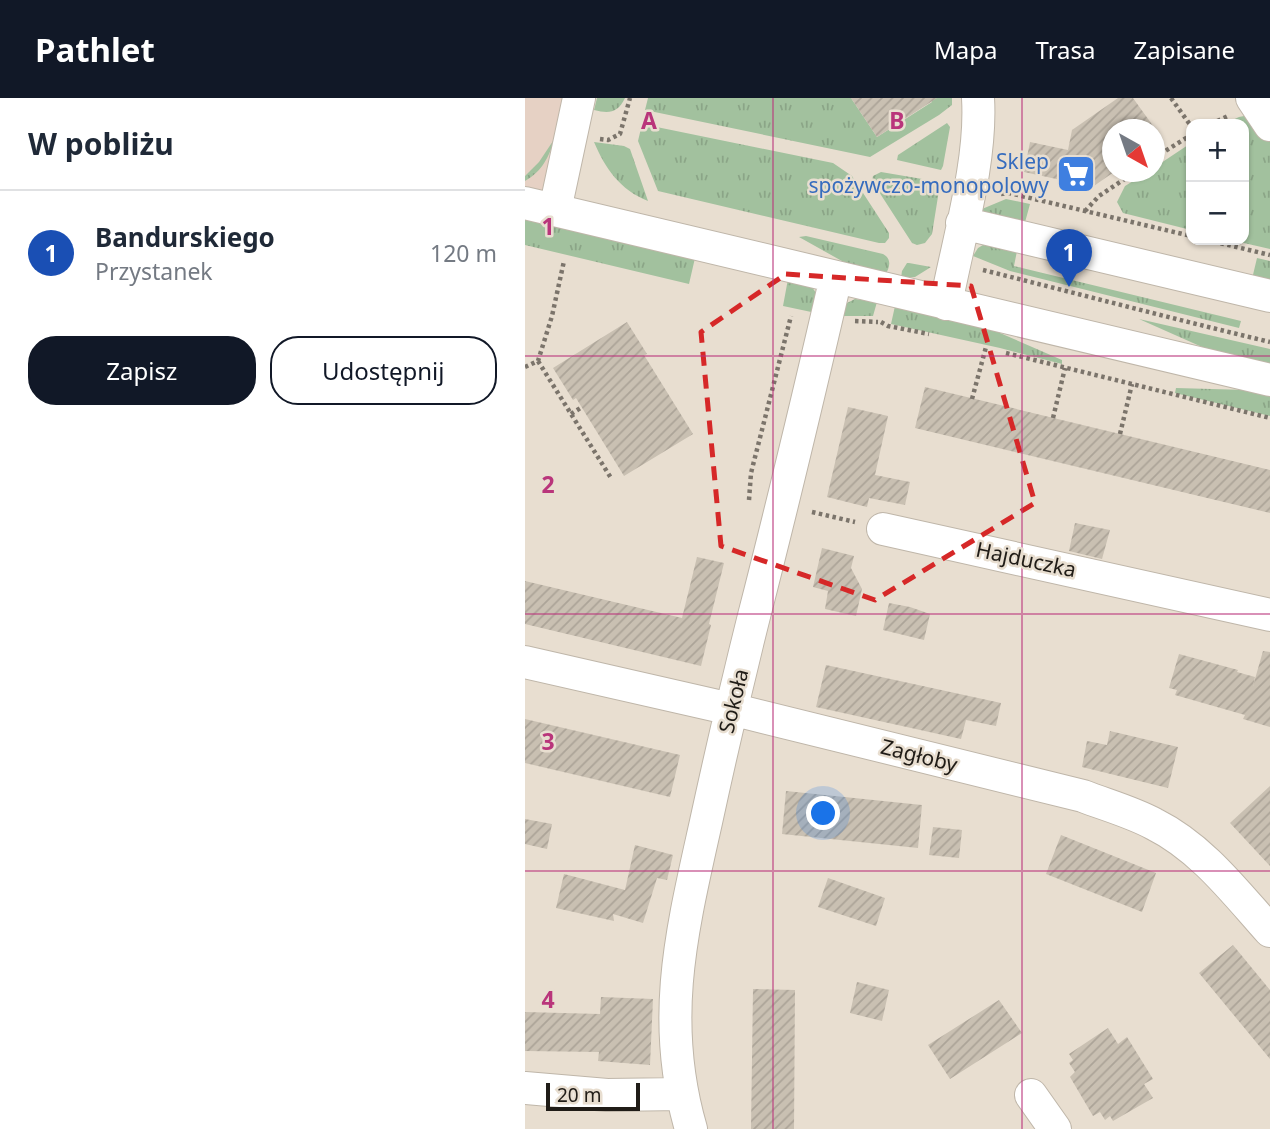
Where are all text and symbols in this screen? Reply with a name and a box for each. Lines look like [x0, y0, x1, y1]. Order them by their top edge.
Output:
text: Pathlet [35, 27, 155, 72]
text: Mapa [934, 33, 998, 66]
text: Trasa [1036, 33, 1096, 66]
text: Zapisane [1134, 33, 1235, 66]
text: A [641, 104, 657, 136]
text: B [889, 104, 905, 136]
north arrow [1102, 119, 1165, 182]
map controls [1186, 119, 1249, 245]
button: + [1186, 119, 1249, 182]
text: W pobliżu [28, 123, 174, 164]
place label: Sklep spożywczo-monopolowy [808, 147, 1049, 199]
supermarket icon: Sklep spożywczo-monopolowy [1055, 153, 1097, 195]
button: − [1186, 182, 1249, 245]
text: 1 [541, 210, 555, 242]
text: Bandurskiego [95, 219, 275, 255]
pin: 1 [1046, 229, 1092, 287]
text: 1 [44, 237, 58, 269]
text: 120 m [430, 237, 497, 269]
text: Przystanek [95, 255, 213, 287]
button: Zapisz [28, 336, 256, 405]
button: Udostępnij [270, 336, 497, 405]
text: 2 [541, 468, 555, 500]
street label: Hajduczka [974, 535, 1079, 583]
street label: Sokoła [712, 666, 755, 736]
text: 3 [541, 725, 555, 757]
street label: Zagłoby [878, 732, 961, 778]
your location [806, 796, 840, 830]
text: 4 [541, 983, 555, 1015]
scale bar [546, 1080, 641, 1112]
text: 20 m [557, 1082, 601, 1108]

